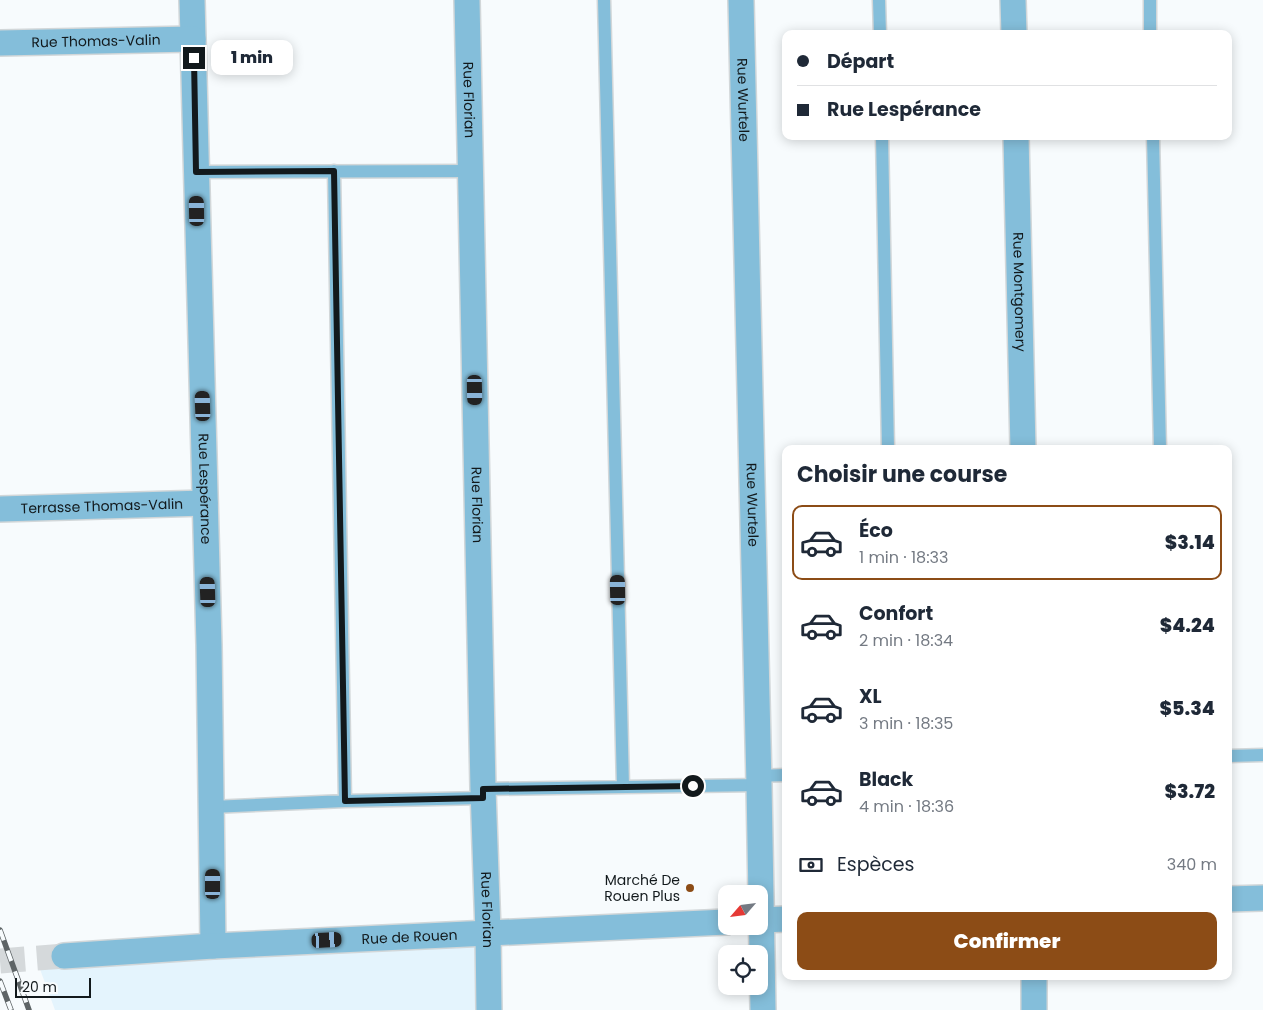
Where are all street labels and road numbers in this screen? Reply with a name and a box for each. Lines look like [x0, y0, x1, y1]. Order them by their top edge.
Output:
street label: Rue Thomas-Valin [31, 30, 161, 52]
street label: Rue Wurtele [732, 58, 754, 142]
street label: Rue Florian [458, 62, 480, 138]
street label: Rue Montgomery [1008, 232, 1031, 352]
street label: Rue Lespérance [193, 433, 216, 545]
street label: Rue Wurtele [742, 463, 764, 547]
street label: Rue Florian [466, 466, 488, 543]
street label: Terrasse Thomas-Valin [20, 494, 183, 518]
street label: Rue Florian [476, 871, 498, 948]
street label: Rue de Rouen [361, 925, 458, 949]

